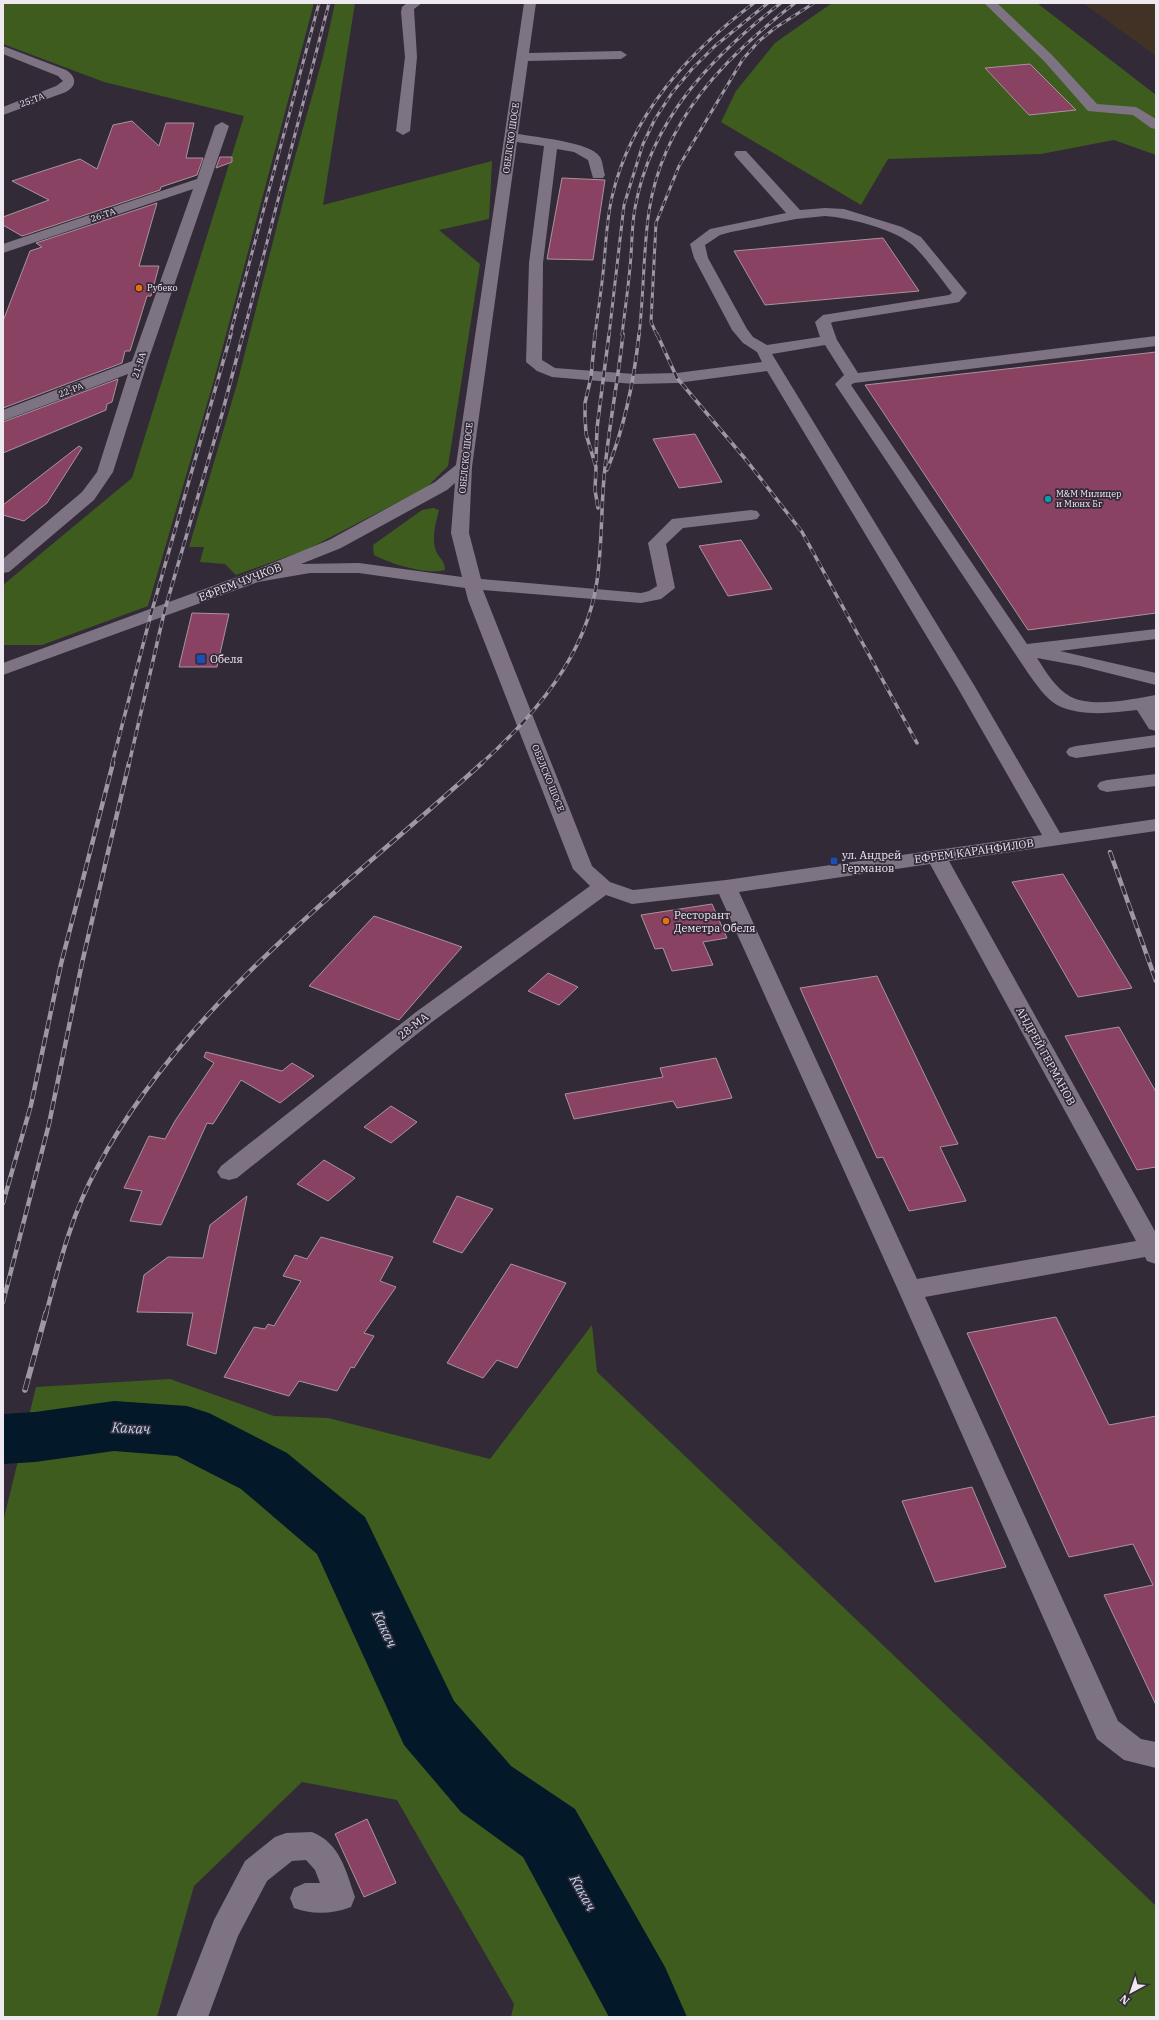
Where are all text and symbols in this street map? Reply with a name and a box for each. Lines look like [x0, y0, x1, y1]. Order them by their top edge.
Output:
street label: 25-ТА [18, 90, 46, 109]
street label: ОБЕЛСКО ШОСЕ [500, 102, 521, 174]
street label: 26-ТА [89, 205, 117, 224]
place label: Рубеко [147, 282, 178, 293]
marker: Рубеко [134, 283, 144, 293]
street label: 21-ВА [129, 350, 148, 379]
street label: 22-РА [57, 379, 86, 399]
street label: ОБЕЛСКО ШОСЕ [456, 422, 475, 494]
place label: М&M Mилицер и Мюнх Бг [1056, 488, 1122, 509]
marker: М&M Mилицер и Мюнх Бг [1043, 494, 1053, 504]
street label: ЕФРЕМ ЧУЧКОВ [197, 560, 283, 604]
place label: Обеля [210, 652, 243, 666]
marker: Обеля [195, 653, 207, 665]
street label: ОБЕЛСКО ШОСЕ [530, 743, 567, 813]
street label: ЕФРЕМ КАРАНФИЛОВ [913, 836, 1035, 866]
place label: ул. Андрей Германов [842, 848, 901, 875]
marker: ул. Андрей Германов [829, 856, 839, 866]
place label: Ресторант Деметра Обеля [674, 908, 756, 935]
marker: Ресторант Деметра Обеля [661, 916, 671, 926]
street label: АНДРЕЙ ГЕРМАНОВ [1013, 1004, 1079, 1108]
street label: 28-МА [395, 1010, 431, 1042]
water label: Какач [110, 1418, 151, 1438]
water label: Какач [368, 1607, 402, 1651]
water label: Какач [565, 1871, 601, 1915]
north arrow [1111, 1972, 1151, 2012]
text: N [1117, 1991, 1132, 2008]

